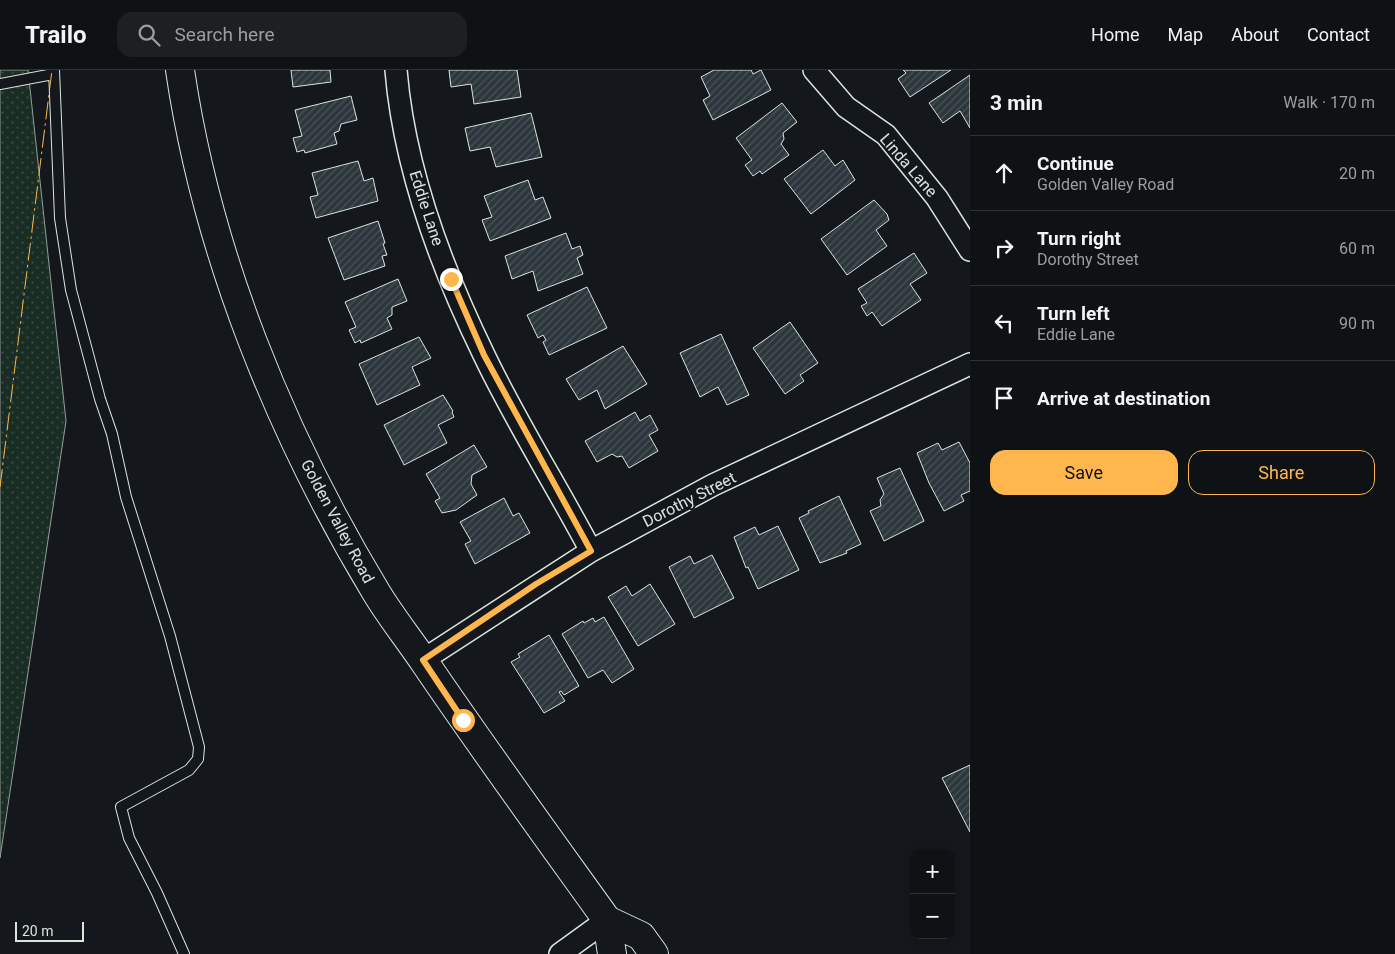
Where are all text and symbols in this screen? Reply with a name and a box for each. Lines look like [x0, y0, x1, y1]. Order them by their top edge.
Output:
search box [117, 12, 467, 57]
text: Trailo [25, 21, 87, 49]
icon: search [135, 21, 163, 49]
text: Search here [175, 23, 275, 46]
text: Home [1091, 24, 1140, 45]
text: Map [1168, 24, 1203, 45]
text: About [1231, 24, 1279, 45]
text: Contact [1307, 24, 1370, 45]
text: 3 min [990, 91, 1043, 115]
text: Walk · 170 m [1283, 93, 1375, 112]
street label: Linda Lane [876, 130, 941, 201]
text: Continue [1037, 152, 1114, 175]
icon: ahead [990, 159, 1018, 187]
text: 20 m [1339, 164, 1375, 183]
street label: Eddie Lane [405, 168, 448, 248]
text: Golden Valley Road [1037, 175, 1174, 194]
text: Turn right [1037, 227, 1121, 250]
icon: right [990, 234, 1018, 262]
text: 60 m [1339, 239, 1375, 258]
text: Dorothy Street [1037, 250, 1139, 269]
route end [440, 268, 463, 291]
text: Turn left [1037, 302, 1110, 325]
icon: left [990, 309, 1018, 337]
text: 90 m [1339, 314, 1375, 333]
text: Eddie Lane [1037, 325, 1115, 344]
icon: arrive [990, 384, 1018, 412]
text: Arrive at destination [1037, 387, 1210, 410]
button: Save [990, 450, 1178, 495]
button: Share [1188, 450, 1375, 495]
street label: Golden Valley Road [297, 456, 378, 586]
street label: Dorothy Street [640, 468, 739, 531]
route start [452, 709, 475, 732]
map controls [910, 849, 955, 939]
button: + [910, 849, 955, 894]
button: − [910, 894, 955, 939]
scale bar [15, 919, 84, 942]
text: 20 m [22, 923, 54, 939]

